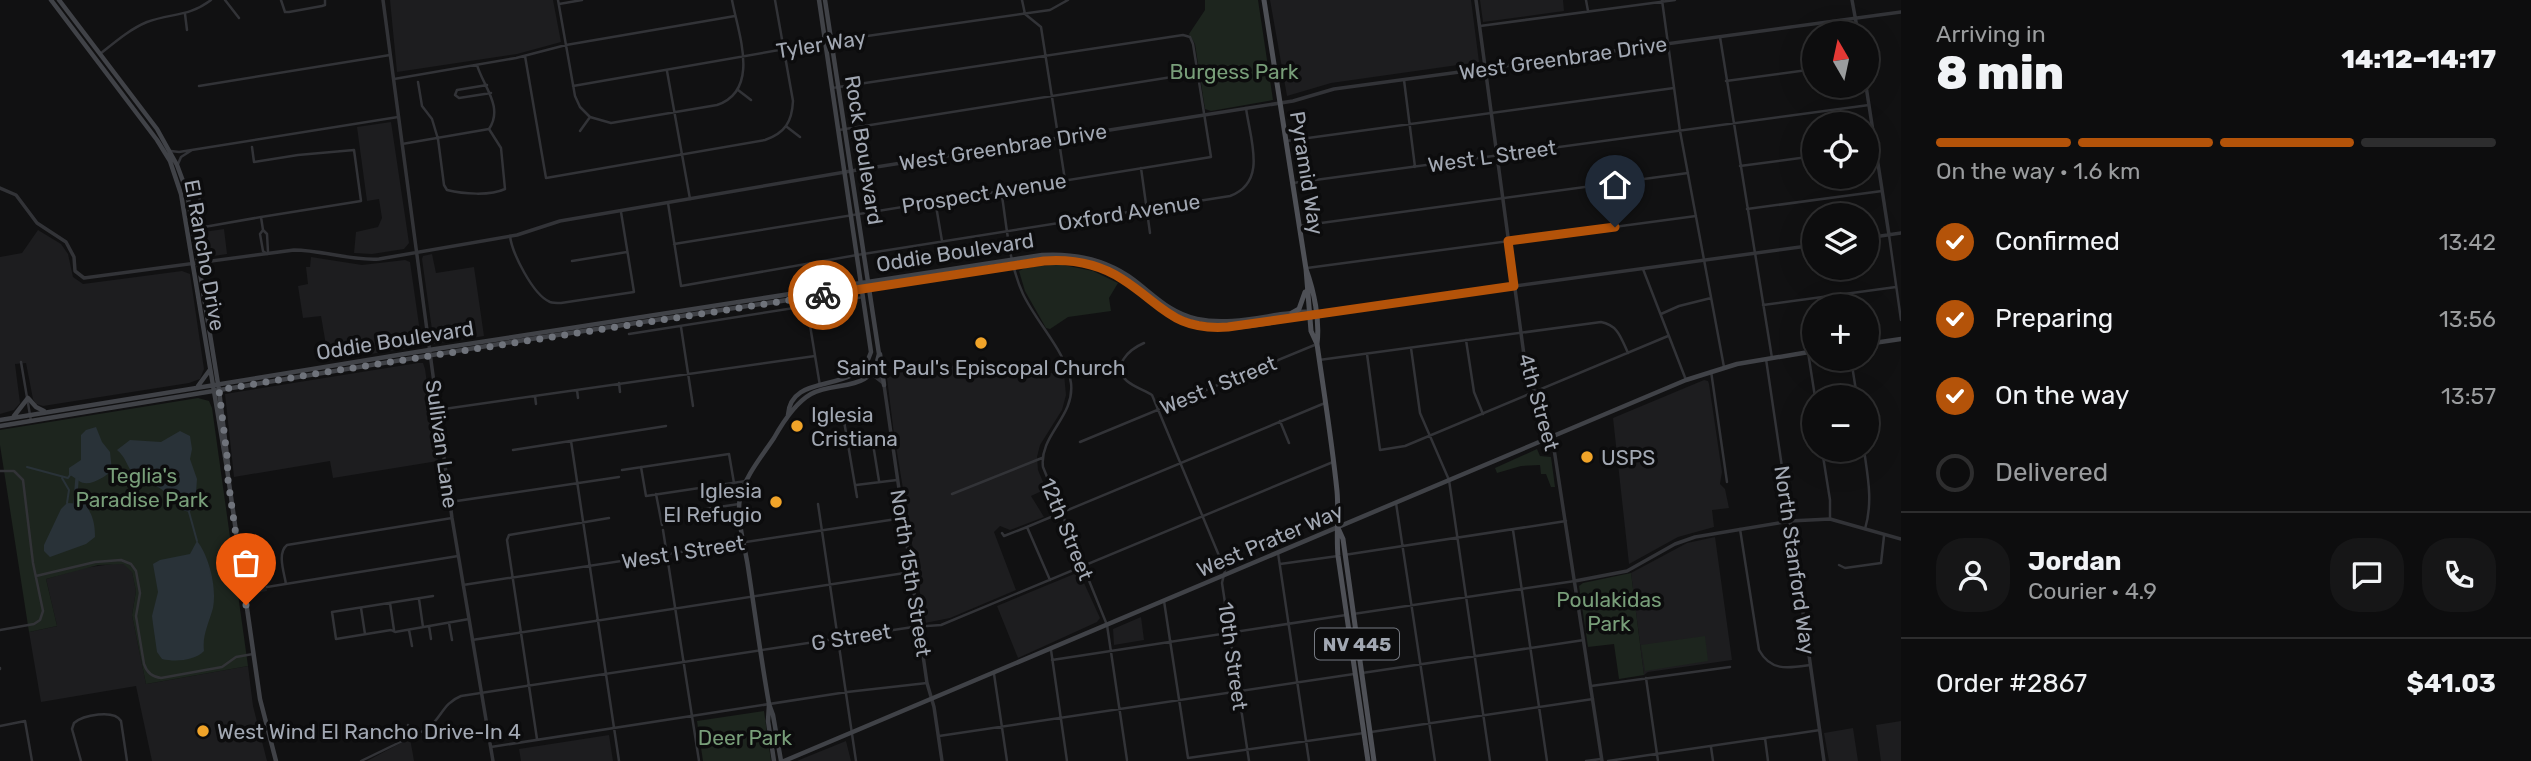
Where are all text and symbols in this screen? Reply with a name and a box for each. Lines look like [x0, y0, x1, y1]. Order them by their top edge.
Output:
text: Arriving in [1936, 20, 2046, 48]
north arrow [1802, 21, 1880, 98]
map controls [1802, 21, 1879, 462]
street label: Tyler Way [774, 25, 868, 63]
street label: West Greenbrae Drive [1457, 31, 1669, 85]
text: 14:12–14:17 [2341, 44, 2496, 75]
text: 8 min [1936, 46, 2064, 101]
park label: Burgess Park [1170, 59, 1299, 84]
street label: Rock Boulevard [840, 73, 888, 227]
street label: Pyramid Way [1285, 109, 1329, 237]
button: locate [1802, 112, 1879, 189]
street label: West Greenbrae Drive [897, 118, 1109, 176]
street label: West L Street [1426, 135, 1558, 177]
pin [1585, 155, 1645, 227]
text: On the way · 1.6 km [1936, 157, 2140, 185]
icon: home [1596, 166, 1634, 204]
street label: Prospect Avenue [900, 168, 1068, 218]
street label: El Rancho Drive [179, 177, 231, 333]
street label: Oxford Avenue [1056, 188, 1202, 236]
button: layers [1802, 203, 1879, 280]
icon: check [1936, 223, 1974, 261]
text: Confirmed [1995, 226, 2120, 257]
street label: Oddie Boulevard [874, 227, 1036, 277]
text: 13:42 [2439, 228, 2496, 256]
courier [788, 260, 858, 330]
icon: bike [804, 276, 842, 314]
button: + [1802, 294, 1879, 371]
icon: check [1936, 300, 1974, 338]
text: Preparing [1995, 303, 2113, 334]
text: 13:56 [2439, 305, 2496, 333]
street label: Oddie Boulevard [314, 315, 476, 365]
marker: Saint Paul's Episcopal Church [973, 335, 989, 351]
street label: West I Street [1156, 350, 1280, 420]
street label: 4th Street [1513, 351, 1565, 453]
place label: Saint Paul's Episcopal Church [837, 355, 1125, 380]
icon: check [1936, 377, 1974, 415]
street label: Sullivan Lane [421, 378, 463, 510]
text: On the way [1995, 380, 2129, 411]
text: 13:57 [2441, 382, 2496, 410]
button: − [1802, 385, 1879, 462]
place label: Iglesia Cristiana [811, 402, 898, 451]
marker: Iglesia Cristiana [789, 418, 805, 434]
place label: USPS [1601, 445, 1655, 470]
marker: USPS [1579, 449, 1595, 465]
text: Delivered [1995, 457, 2108, 488]
park label: Teglia's Paradise Park [75, 463, 209, 512]
street label: North Stanford Way [1769, 464, 1821, 656]
street label: 12th Street [1035, 474, 1099, 584]
place label: Iglesia El Refugio [663, 478, 762, 527]
street label: North 15th Street [885, 488, 937, 658]
marker: Iglesia El Refugio [768, 494, 784, 510]
street label: West Prater Way [1193, 498, 1347, 582]
street label: West I Street [620, 530, 746, 574]
pin [216, 533, 276, 605]
button: person [1936, 538, 2010, 612]
button: chat [2330, 538, 2404, 612]
button: phone [2422, 538, 2496, 612]
icon: bag [227, 544, 265, 582]
text: Jordan [2028, 546, 2121, 577]
text: Courier · 4.9 [2028, 577, 2157, 605]
park label: Poulakidas Park [1556, 587, 1662, 636]
street label: 10th Street [1213, 600, 1253, 712]
street label: G Street [809, 618, 893, 656]
road number: NV 445 [1315, 628, 1399, 660]
text: Order #2867 [1936, 668, 2087, 699]
text: $41.03 [2407, 668, 2496, 699]
place label: West Wind El Rancho Drive-In 4 [217, 719, 521, 744]
marker: West Wind El Rancho Drive-In 4 [195, 723, 211, 739]
park label: Deer Park [698, 725, 792, 750]

